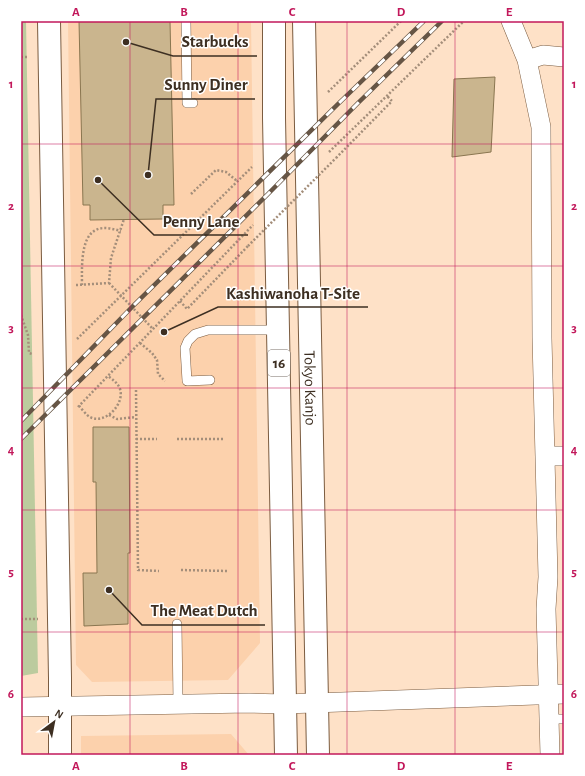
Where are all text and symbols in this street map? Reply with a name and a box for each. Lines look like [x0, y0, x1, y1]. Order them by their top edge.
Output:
text: A [72, 6, 80, 19]
text: B [180, 6, 188, 19]
text: C [289, 6, 296, 19]
text: D [397, 6, 406, 19]
text: E [506, 6, 513, 19]
callout: Starbucks [173, 27, 257, 56]
text: Starbucks [181, 33, 249, 50]
callout: Sunny Diner [156, 70, 255, 99]
text: Sunny Diner [164, 76, 248, 94]
text: 1 [9, 78, 13, 91]
text: 1 [572, 78, 576, 91]
text: 2 [8, 200, 14, 213]
text: 2 [571, 200, 577, 213]
callout: Penny Lane [154, 206, 248, 235]
text: Penny Lane [162, 213, 240, 231]
callout: Kashiwanoha T-Site [218, 278, 368, 307]
text: Kashiwanoha T-Site [226, 285, 360, 302]
text: 3 [8, 322, 14, 335]
text: 3 [571, 322, 577, 335]
road number: 16 [268, 350, 290, 376]
street label: Tokyo Kanjo [301, 350, 319, 426]
text: 4 [8, 444, 15, 457]
text: 4 [571, 444, 578, 457]
text: 5 [8, 566, 14, 579]
text: 5 [571, 566, 577, 579]
callout: The Meat Dutch [142, 596, 265, 625]
text: The Meat Dutch [150, 602, 258, 619]
text: 6 [8, 688, 14, 701]
text: 6 [571, 688, 577, 701]
north arrow [34, 702, 74, 742]
text: N [53, 707, 65, 721]
text: A [72, 760, 80, 773]
text: B [180, 760, 188, 773]
text: C [289, 760, 296, 773]
text: D [397, 760, 406, 773]
text: E [506, 760, 513, 773]

